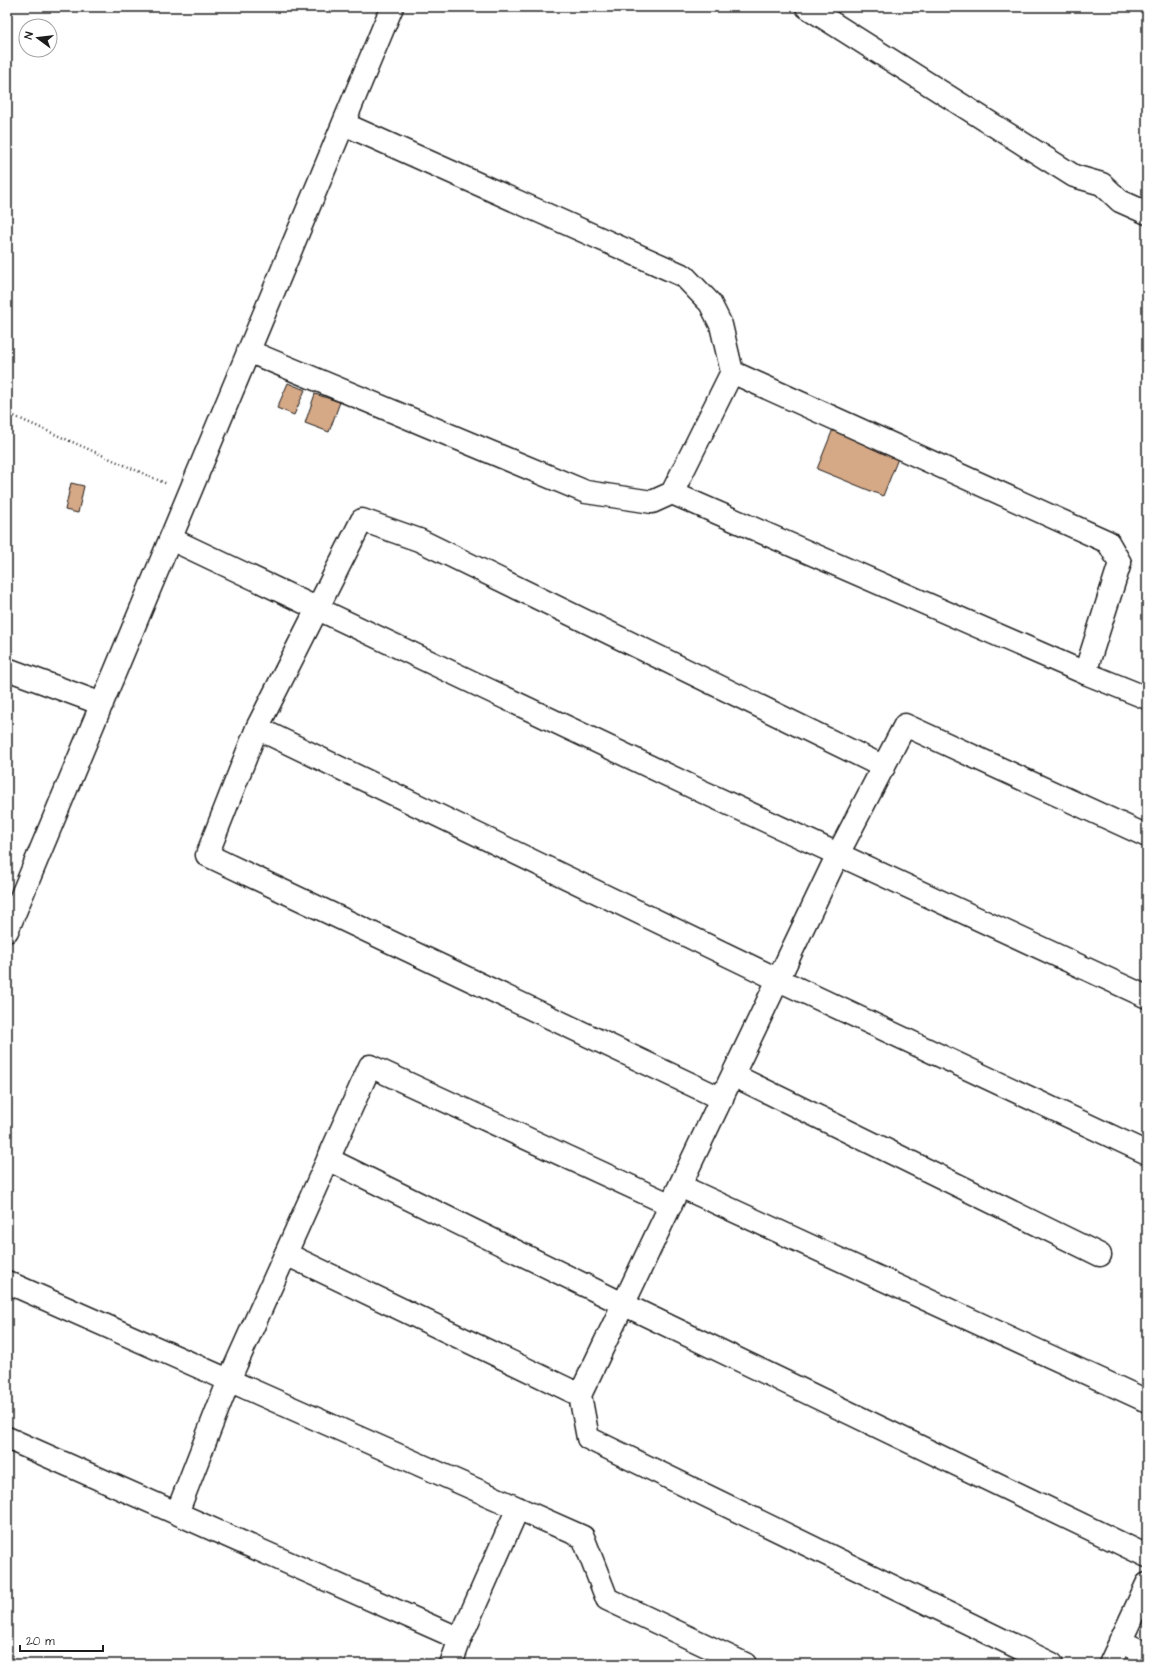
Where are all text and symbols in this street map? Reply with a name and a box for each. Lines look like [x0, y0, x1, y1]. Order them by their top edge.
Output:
north arrow [18, 18, 58, 58]
text: N [21, 30, 37, 41]
scale bar [20, 1627, 103, 1653]
text: 20 m [26, 1633, 55, 1650]

